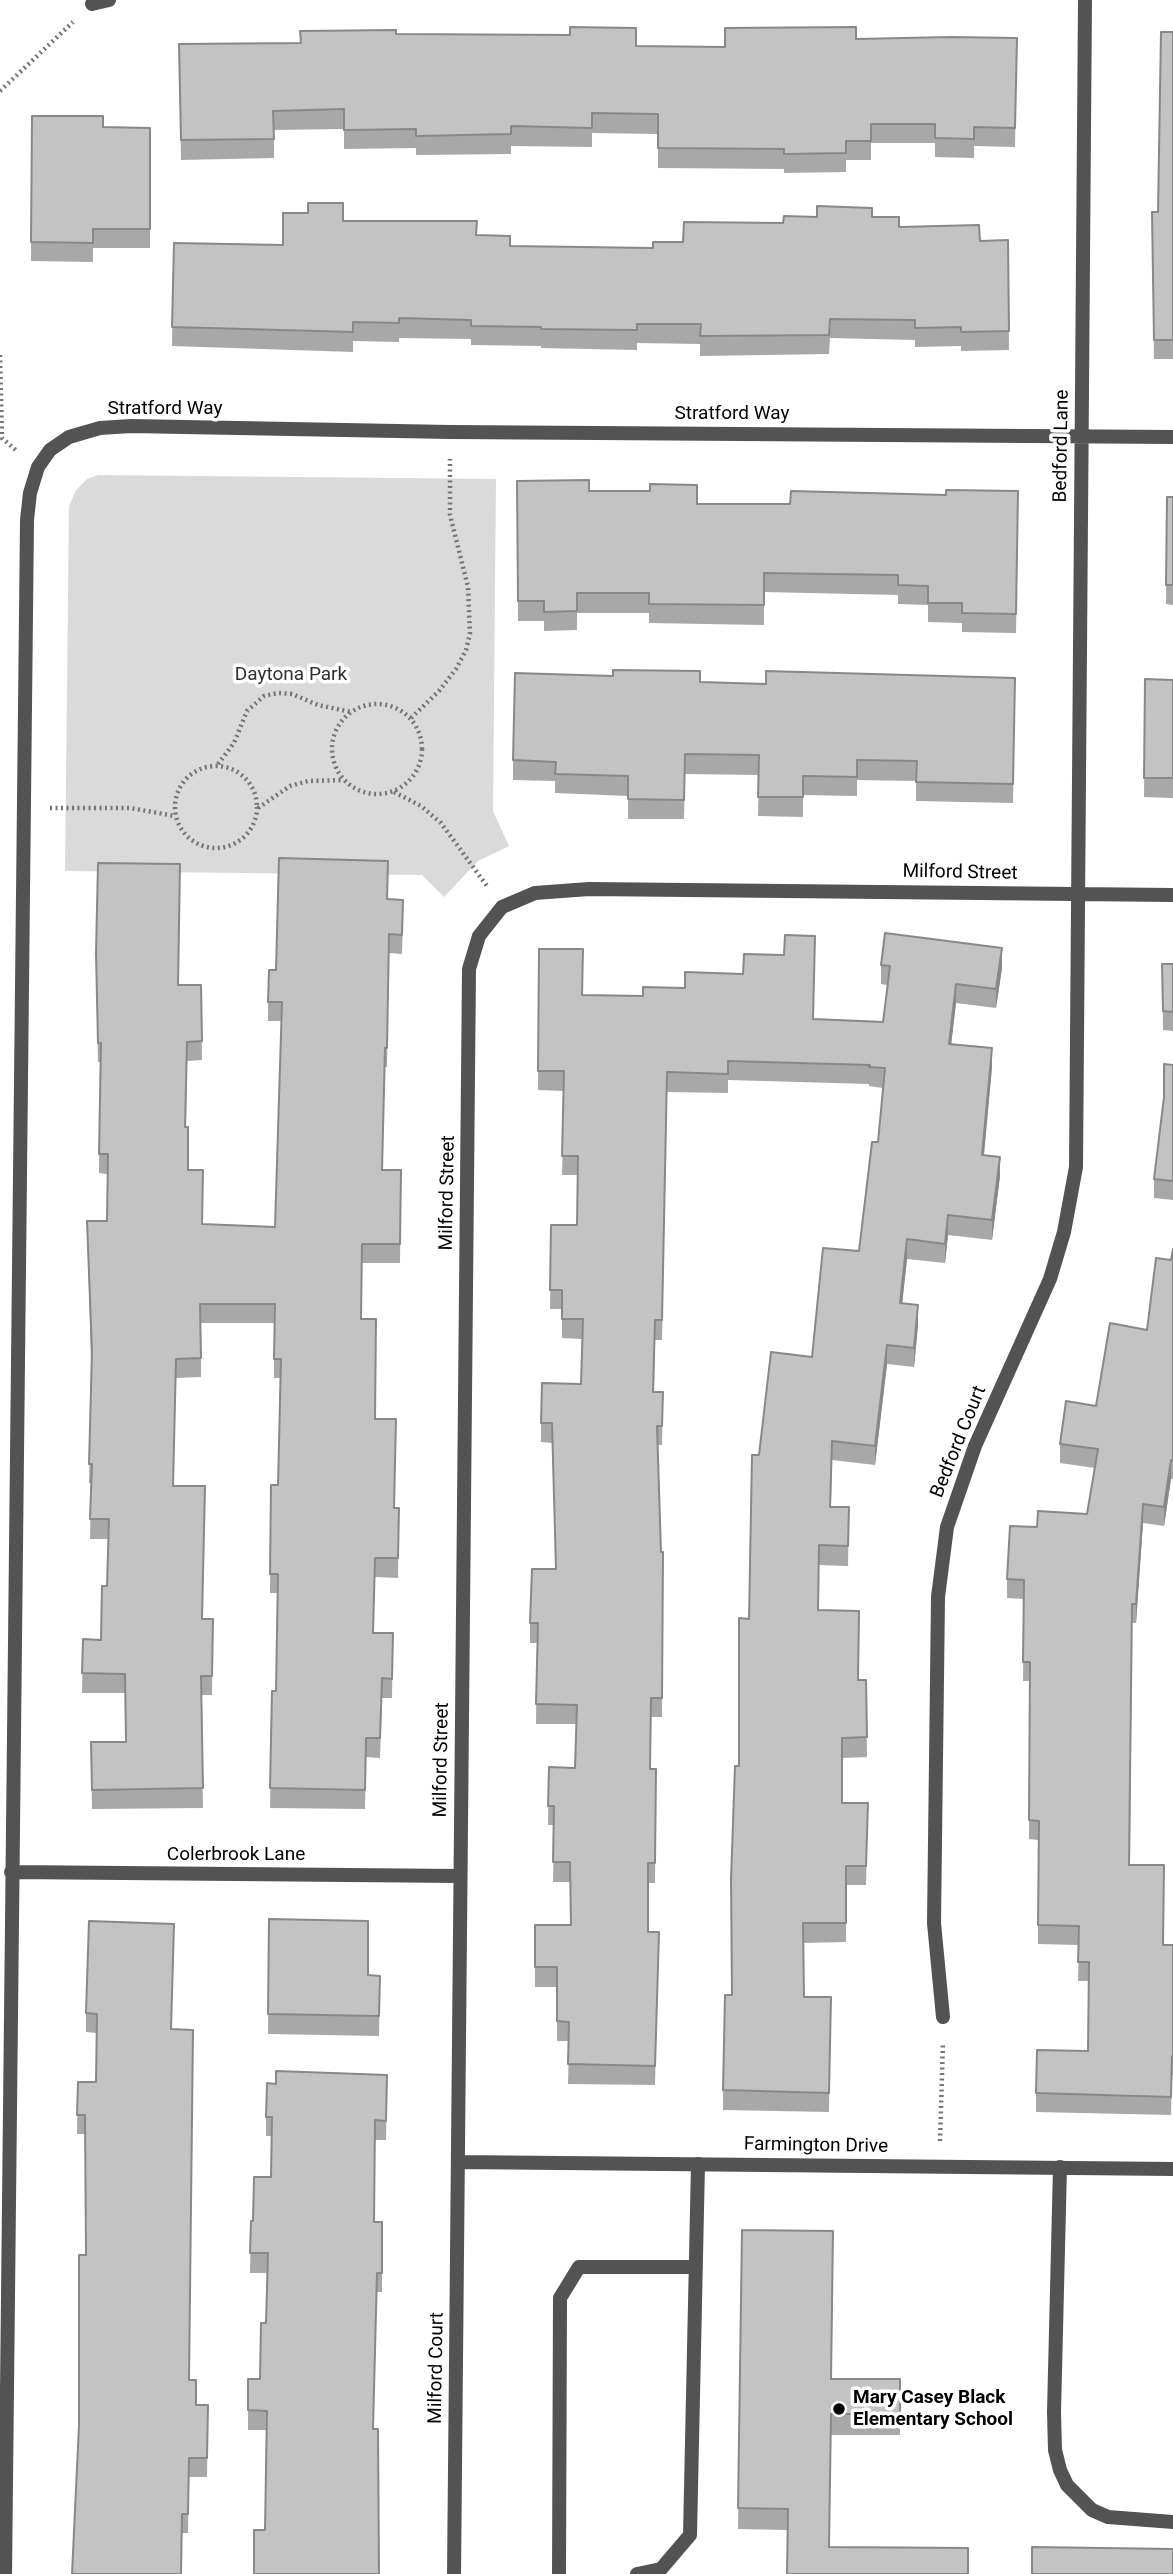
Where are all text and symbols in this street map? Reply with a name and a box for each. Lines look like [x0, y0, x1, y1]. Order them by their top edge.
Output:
street label: Bedford Lane [1050, 389, 1074, 503]
street label: Stratford Way [108, 398, 222, 420]
street label: Stratford Way [675, 403, 789, 425]
park label: Daytona Park [235, 664, 347, 686]
street label: Milford Street [902, 861, 1018, 885]
street label: Milford Street [436, 1135, 460, 1251]
street label: Bedford Court [926, 1383, 992, 1501]
street label: Milford Street [430, 1702, 454, 1818]
street label: Colerbrook Lane [167, 1844, 305, 1866]
street label: Farmington Drive [744, 2133, 888, 2159]
street label: Milford Court [425, 2312, 449, 2424]
place label: Mary Casey Black Elementary School [853, 2387, 1013, 2431]
marker: Mary Casey Black Elementary School [831, 2401, 847, 2417]

